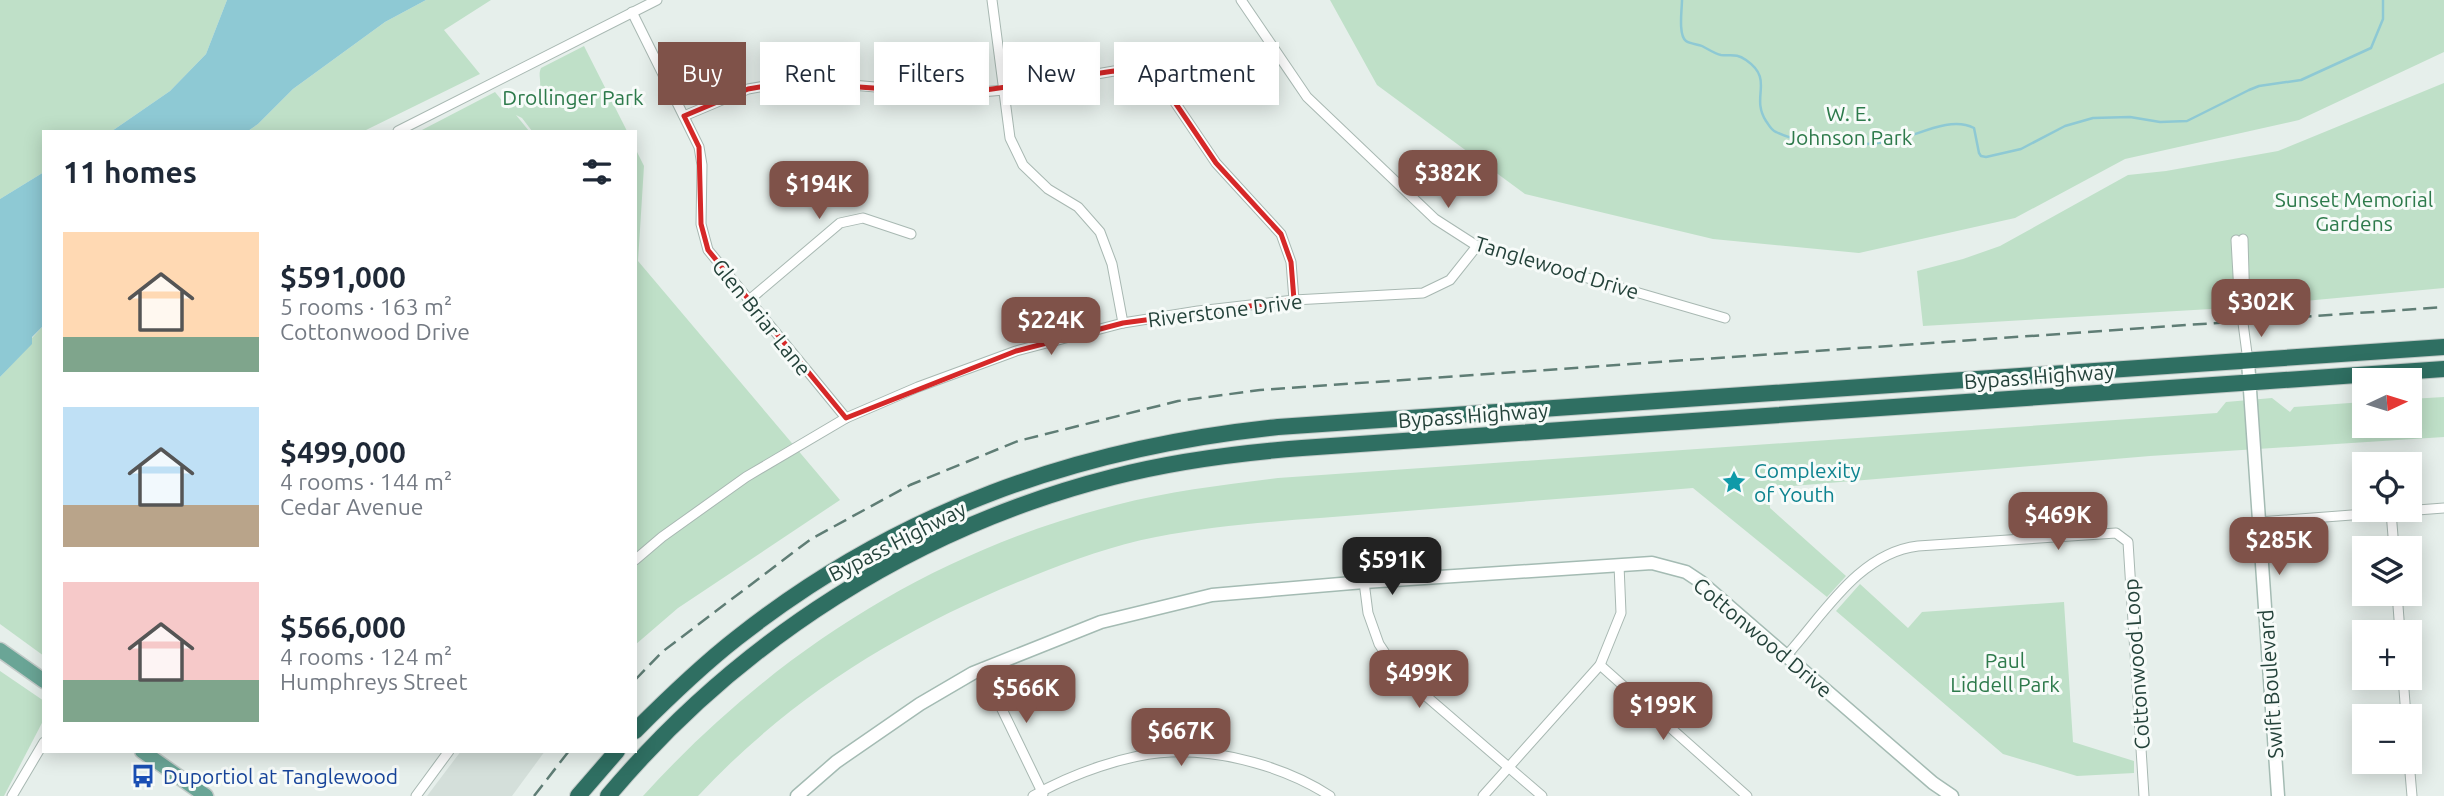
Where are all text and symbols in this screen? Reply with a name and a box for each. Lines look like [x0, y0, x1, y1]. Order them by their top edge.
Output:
chip: Buy [658, 42, 746, 105]
chip: Rent [760, 42, 860, 105]
chip: Filters [874, 42, 989, 105]
chip: New [1003, 42, 1100, 105]
chip: Apartment [1114, 42, 1279, 105]
park label: Drollinger Park [502, 85, 644, 109]
park label: W. E. Johnson Park [1786, 101, 1913, 149]
pin: $382K [1399, 150, 1497, 210]
icon: filters [578, 153, 616, 191]
text: 11 homes [63, 155, 197, 189]
text: $382K [1414, 160, 1482, 185]
pin: $194K [770, 162, 868, 221]
text: $194K [785, 171, 853, 196]
park label: Sunset Memorial Gardens [2275, 187, 2433, 235]
street label: Tanglewood Drive [1472, 231, 1642, 303]
street label: Glen Briar Lane [708, 254, 816, 380]
icon: home [119, 260, 203, 344]
text: $591,000 [280, 260, 406, 294]
pin: $302K [2212, 280, 2310, 339]
street label: Riverstone Drive [1146, 289, 1304, 331]
text: $302K [2227, 289, 2295, 314]
text: 5 rooms · 163 m² [280, 294, 452, 319]
pin: $224K [1002, 298, 1100, 357]
text: $224K [1017, 307, 1085, 332]
text: Cottonwood Drive [280, 319, 470, 344]
street label: Bypass Highway [1963, 359, 2115, 393]
north arrow [2352, 368, 2422, 438]
map controls [2352, 368, 2422, 774]
street label: Bypass Highway [1397, 398, 1549, 432]
icon: home [119, 435, 203, 519]
text: $499,000 [280, 435, 406, 469]
button: locate [2352, 452, 2422, 522]
place label: Complexity of Youth [1754, 458, 1861, 506]
place icon: Complexity of Youth [1720, 468, 1748, 496]
text: 4 rooms · 144 m² [280, 469, 452, 494]
pin: $469K [2009, 492, 2107, 552]
text: Cedar Avenue [280, 494, 424, 519]
street label: Bypass Highway [824, 496, 970, 586]
text: $469K [2024, 502, 2092, 527]
pin: $285K [2230, 518, 2328, 577]
text: $285K [2245, 527, 2313, 552]
button: layers [2352, 536, 2422, 606]
pin: $591K [1343, 538, 1441, 597]
text: $591K [1358, 547, 1426, 572]
street label: Cottonwood Drive [1689, 572, 1837, 702]
street label: Cottonwood Loop [2118, 578, 2154, 750]
street label: Swift Boulevard [2253, 609, 2287, 759]
icon: home [119, 610, 203, 694]
text: $566,000 [280, 610, 406, 644]
button: + [2352, 620, 2422, 690]
text: 4 rooms · 124 m² [280, 644, 452, 669]
park label: Paul Liddell Park [1950, 648, 2060, 696]
pin: $499K [1370, 650, 1468, 710]
text: $499K [1385, 660, 1453, 685]
pin: $566K [977, 666, 1075, 725]
text: Humphreys Street [280, 669, 468, 694]
text: $566K [992, 675, 1060, 700]
pin: $199K [1614, 682, 1712, 742]
text: $199K [1629, 692, 1697, 717]
button: − [2352, 704, 2422, 774]
pin: $667K [1132, 708, 1230, 768]
text: $667K [1147, 718, 1215, 743]
bus stop icon: Duportiol at Tanglewood [129, 762, 157, 790]
place label: Duportiol at Tanglewood [163, 764, 398, 788]

